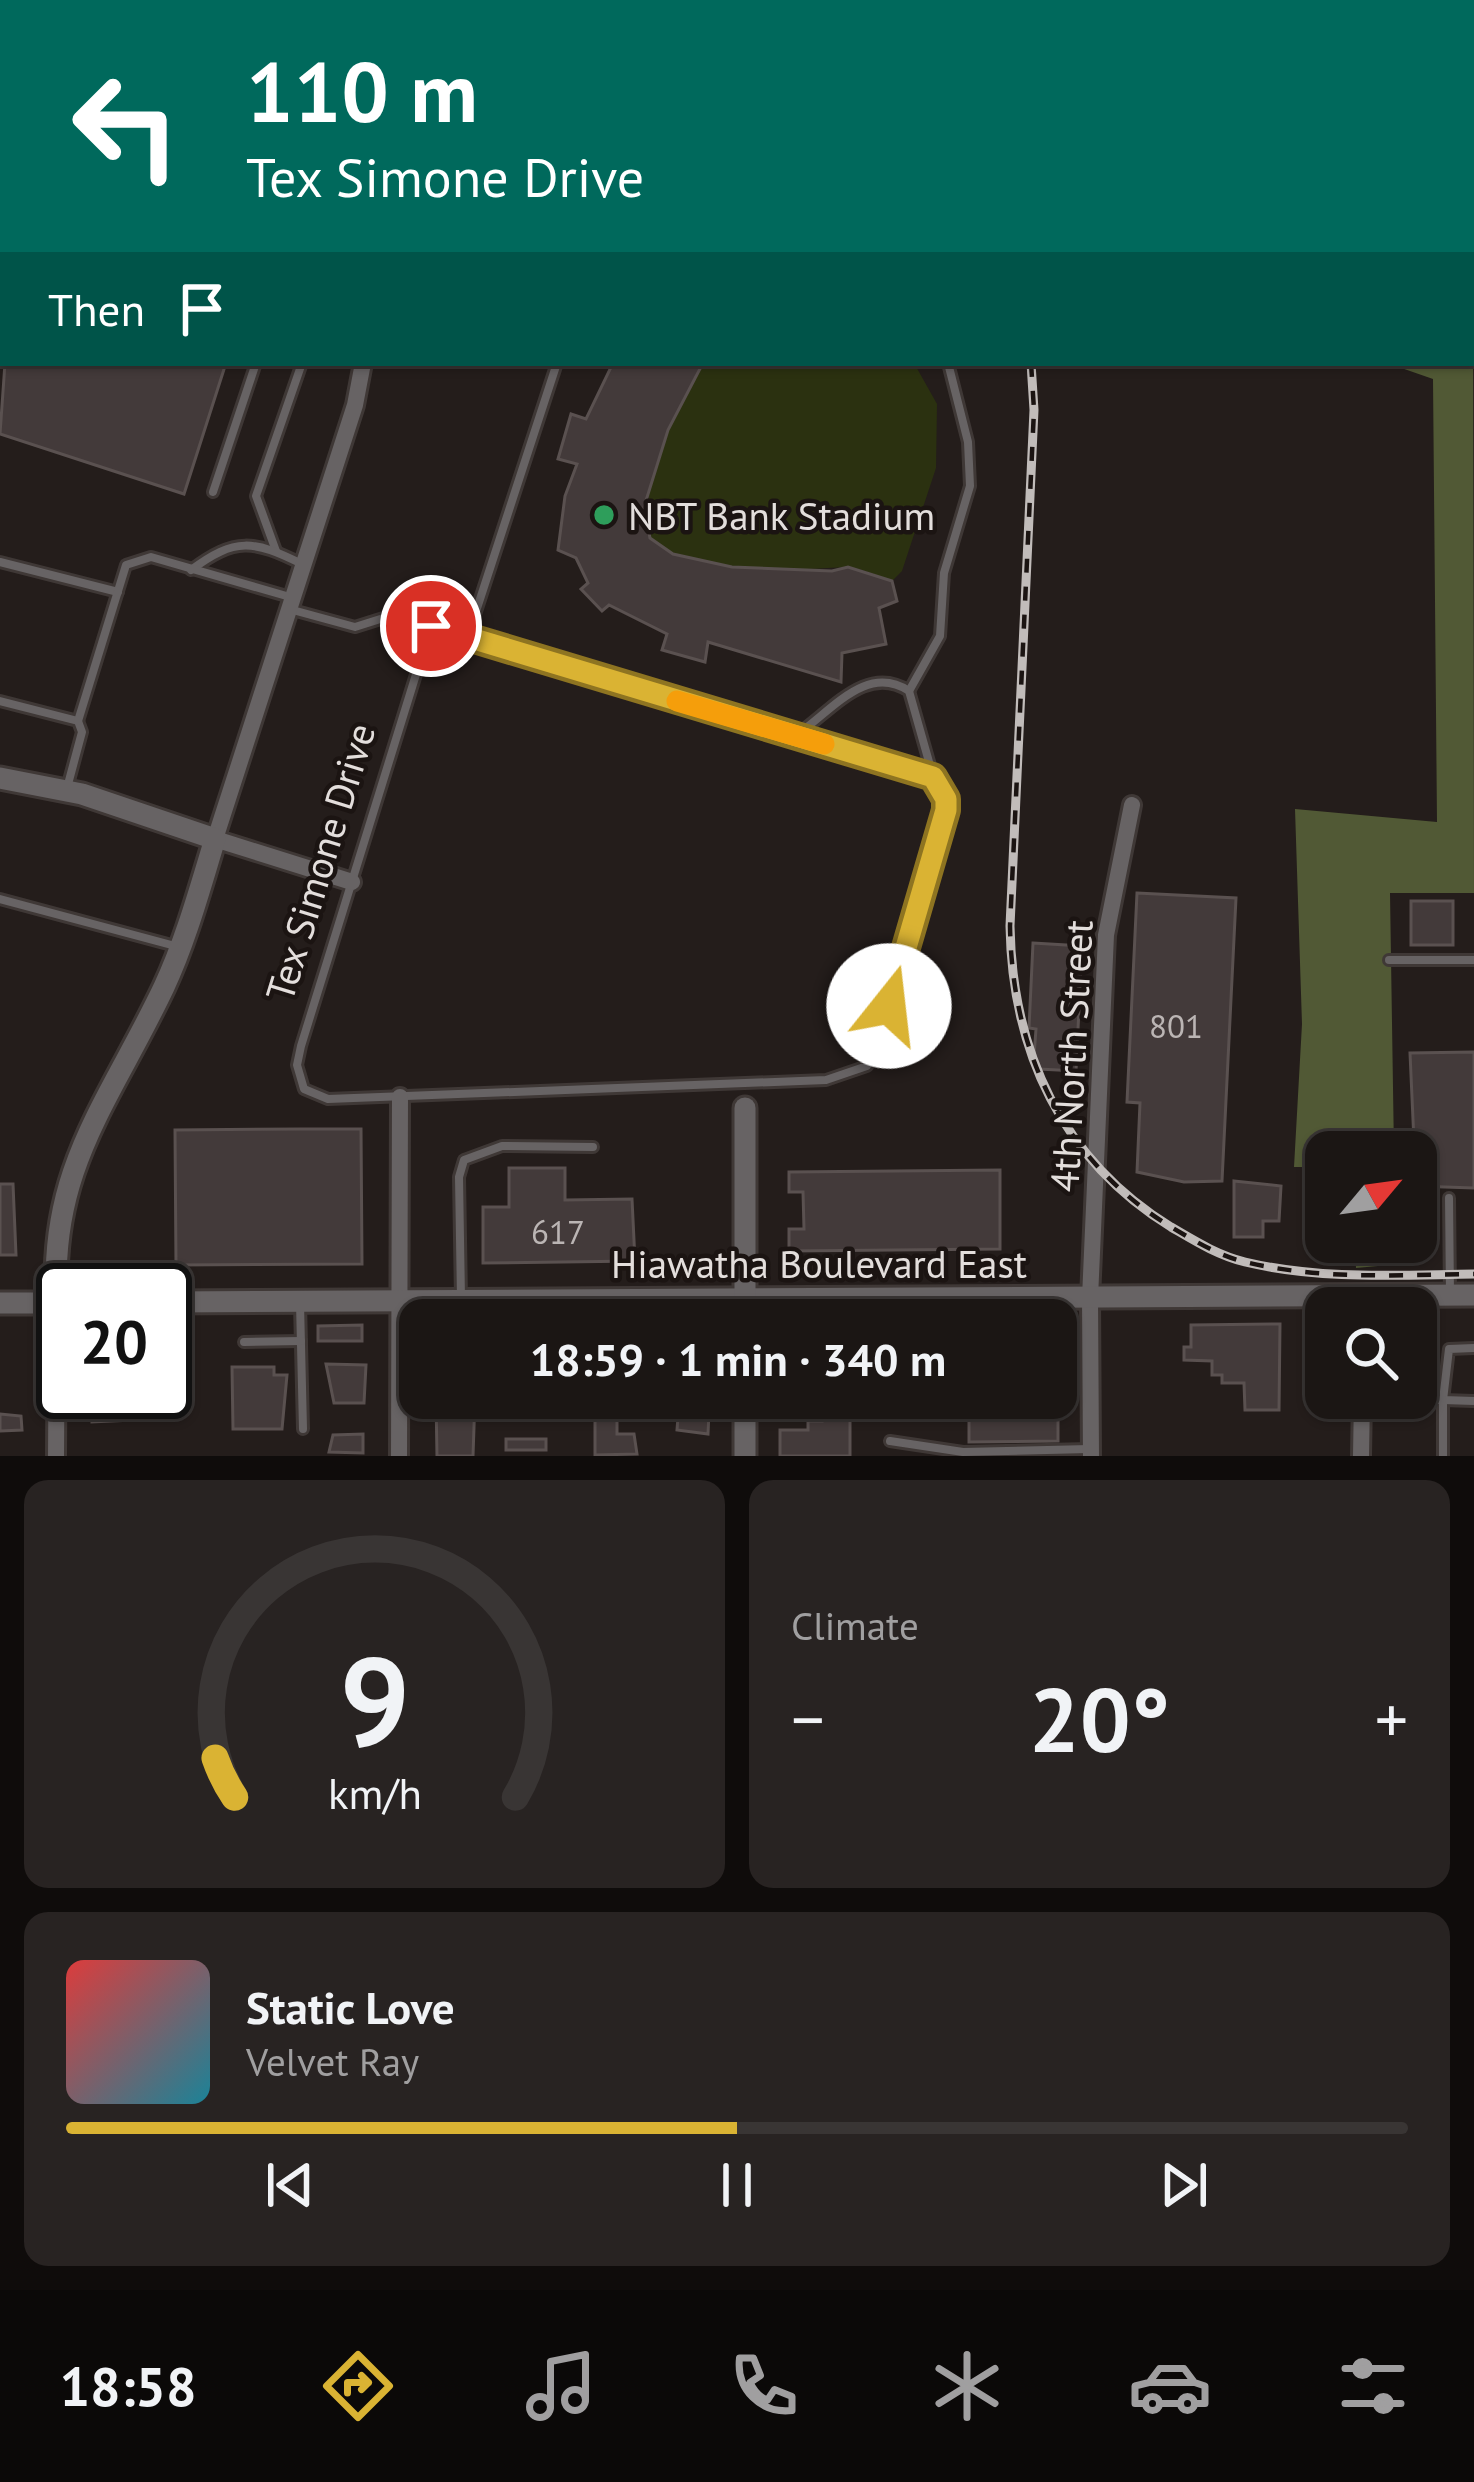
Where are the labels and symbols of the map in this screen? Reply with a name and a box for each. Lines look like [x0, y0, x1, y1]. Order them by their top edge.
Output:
place label: NBT Bank Stadium [628, 490, 935, 541]
marker: NBT Bank Stadium [591, 502, 617, 528]
pin [380, 575, 482, 677]
street label: Tex Simone Drive [254, 717, 386, 1007]
street label: 4th North Street [1038, 919, 1104, 1193]
position arrow [826, 943, 952, 1069]
house number: 801 [1149, 1004, 1203, 1047]
north arrow [1305, 1131, 1437, 1263]
house number: 617 [531, 1210, 585, 1253]
street label: Hiawatha Boulevard East [611, 1238, 1027, 1289]
speed limit sign: 20 [36, 1263, 192, 1419]

